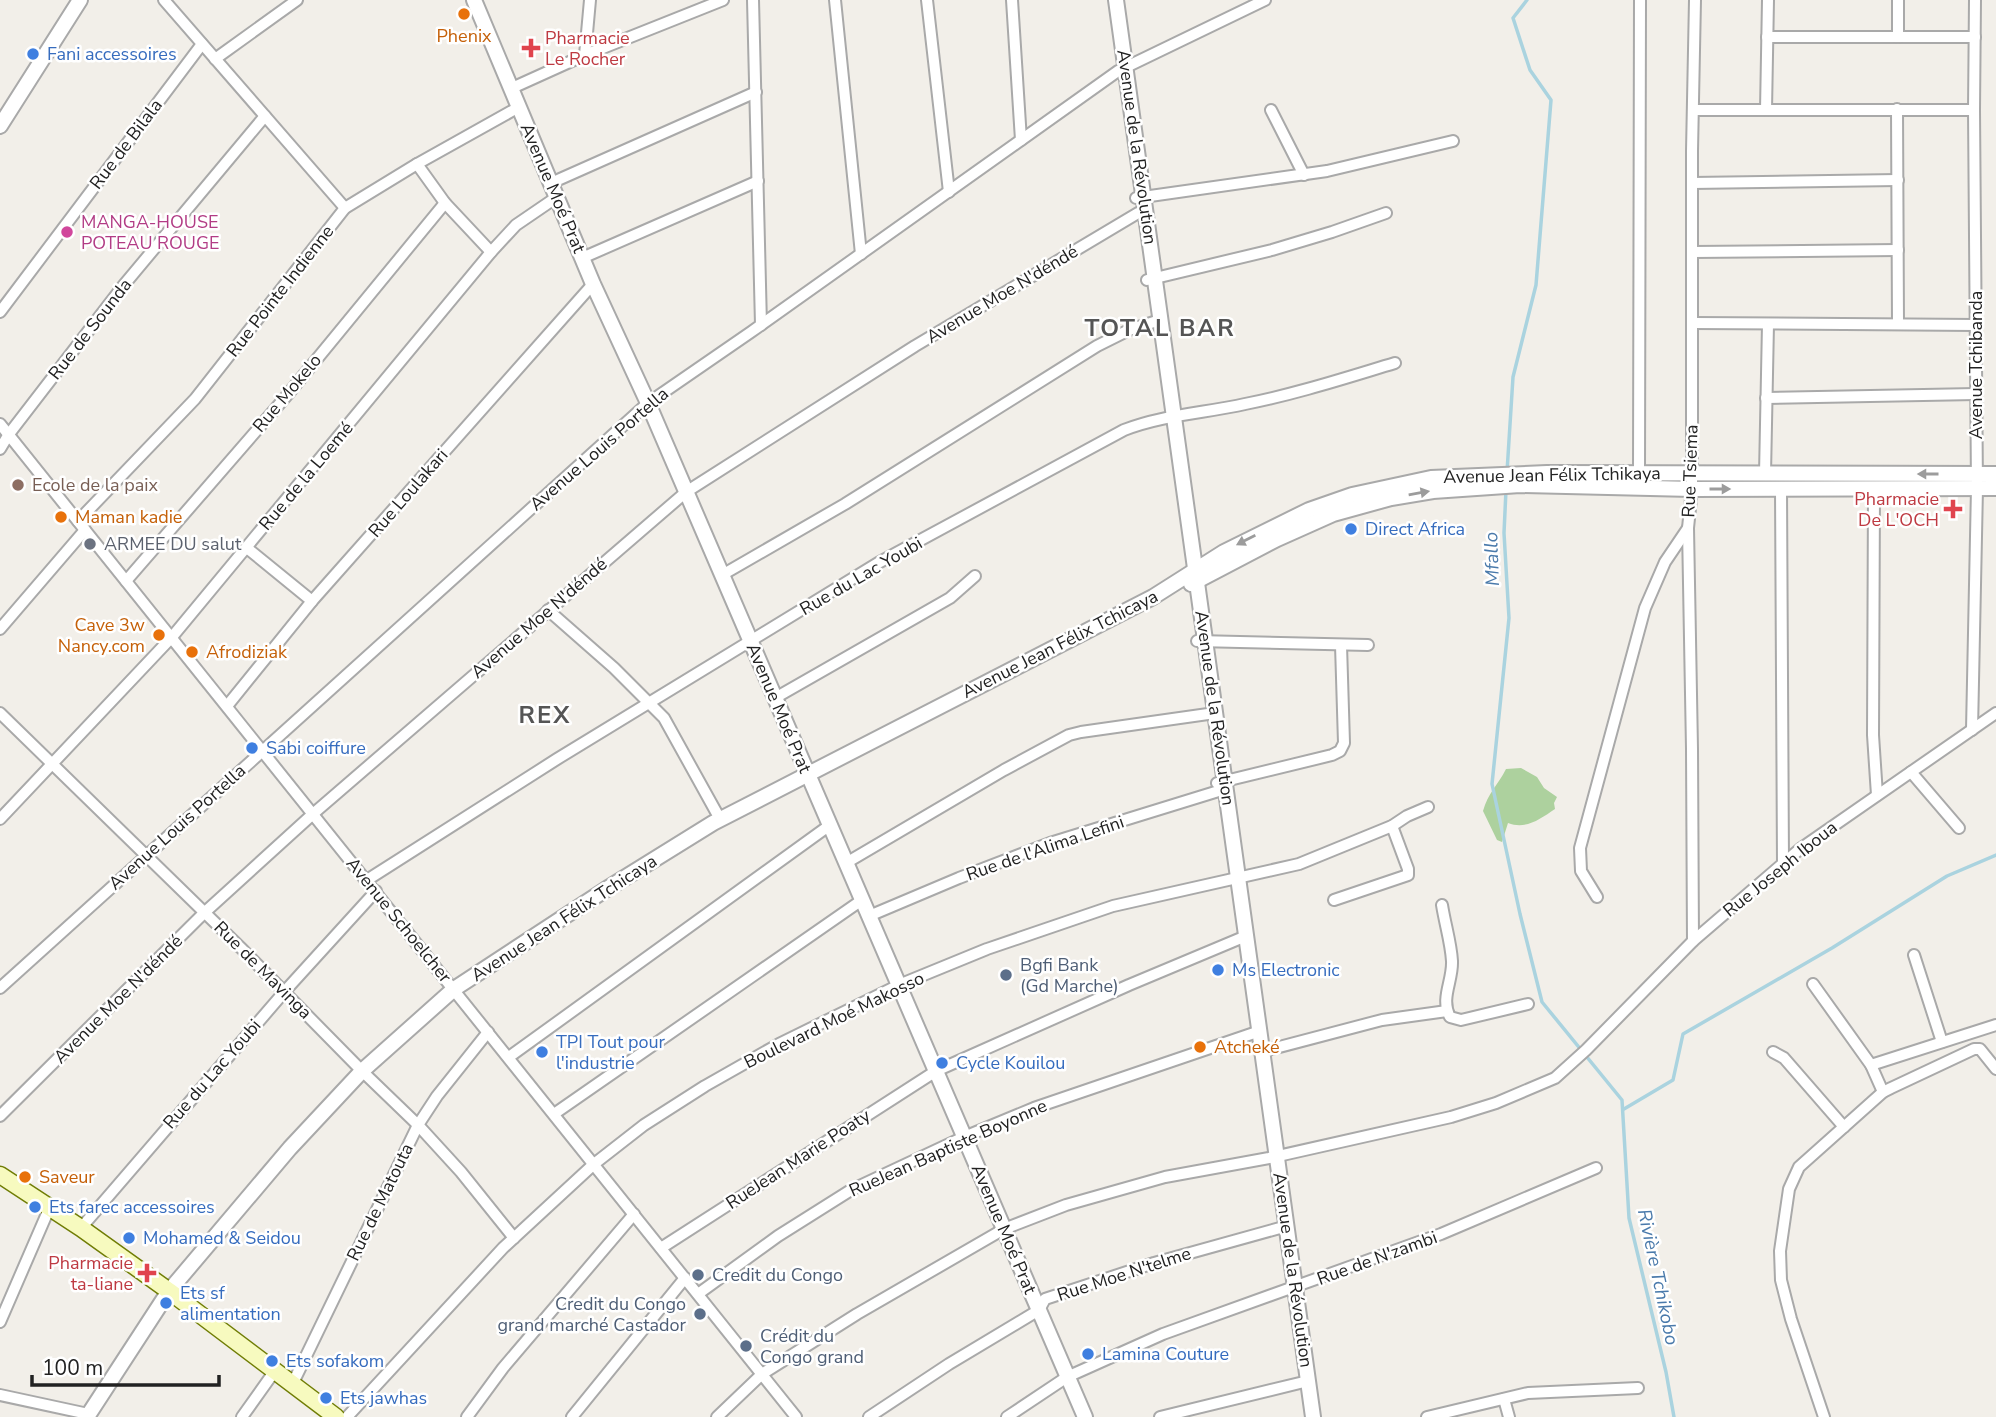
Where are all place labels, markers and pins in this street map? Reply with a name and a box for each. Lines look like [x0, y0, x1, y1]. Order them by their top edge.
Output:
marker: Phenix [456, 6, 472, 22]
place label: Phenix [436, 24, 492, 48]
place label: Pharmacie Le Rocher [545, 26, 630, 71]
marker: Pharmacie Le Rocher [523, 40, 539, 56]
place label: Fani accessoires [47, 42, 177, 66]
marker: Fani accessoires [25, 46, 41, 62]
place label: MANGA-HOUSE POTEAU ROUGE [81, 210, 220, 255]
marker: MANGA-HOUSE POTEAU ROUGE [59, 224, 75, 240]
place label: Ecole de la paix [32, 473, 158, 497]
marker: Ecole de la paix [10, 477, 26, 493]
place label: Pharmacie De L'OCH [1854, 487, 1939, 532]
marker: Pharmacie De L'OCH [1945, 501, 1961, 517]
place label: Maman kadie [75, 505, 182, 529]
marker: Maman kadie [53, 509, 69, 525]
place label: Direct Africa [1365, 517, 1465, 541]
marker: Direct Africa [1343, 521, 1359, 537]
place label: ARMEE DU salut [104, 532, 242, 556]
marker: ARMEE DU salut [82, 536, 98, 552]
place label: Cave 3w Nancy.com [58, 613, 145, 658]
marker: Cave 3w Nancy.com [151, 627, 167, 643]
place label: Afrodiziak [206, 640, 288, 664]
marker: Afrodiziak [184, 644, 200, 660]
place label: Sabi coiffure [266, 736, 366, 760]
marker: Sabi coiffure [244, 740, 260, 756]
place label: Bgfi Bank (Gd Marche) [1020, 953, 1119, 998]
place label: Ms Electronic [1232, 958, 1340, 982]
marker: Ms Electronic [1210, 962, 1226, 978]
marker: Bgfi Bank (Gd Marche) [998, 967, 1014, 983]
place label: TPI Tout pour l'industrie [556, 1030, 666, 1075]
place label: Atcheké [1214, 1035, 1280, 1059]
marker: Atcheké [1192, 1039, 1208, 1055]
marker: TPI Tout pour l'industrie [534, 1044, 550, 1060]
place label: Cycle Kouilou [956, 1051, 1065, 1075]
marker: Cycle Kouilou [934, 1055, 950, 1071]
place label: Saveur [39, 1165, 95, 1189]
marker: Saveur [17, 1169, 33, 1185]
place label: Ets farec accessoires [49, 1195, 215, 1219]
marker: Ets farec accessoires [27, 1199, 43, 1215]
place label: Mohamed & Seidou [143, 1226, 301, 1250]
marker: Mohamed & Seidou [121, 1230, 137, 1246]
place label: Pharmacie ta-liane [48, 1251, 133, 1296]
place label: Credit du Congo [712, 1263, 843, 1287]
marker: Pharmacie ta-liane [139, 1265, 155, 1281]
marker: Credit du Congo [690, 1267, 706, 1283]
place label: Ets sf alimentation [180, 1281, 281, 1326]
place label: Credit du Congo grand marché Castador [497, 1292, 687, 1337]
marker: Ets sf alimentation [158, 1295, 174, 1311]
marker: Credit du Congo grand marché Castador [692, 1306, 708, 1322]
place label: Crédit du Congo grand [760, 1324, 864, 1369]
marker: Crédit du Congo grand [738, 1338, 754, 1354]
place label: Lamina Couture [1102, 1342, 1229, 1366]
marker: Lamina Couture [1080, 1346, 1096, 1362]
place label: Ets sofakom [286, 1349, 384, 1373]
marker: Ets sofakom [264, 1353, 280, 1369]
place label: Ets jawhas [340, 1386, 427, 1410]
marker: Ets jawhas [318, 1390, 334, 1406]

